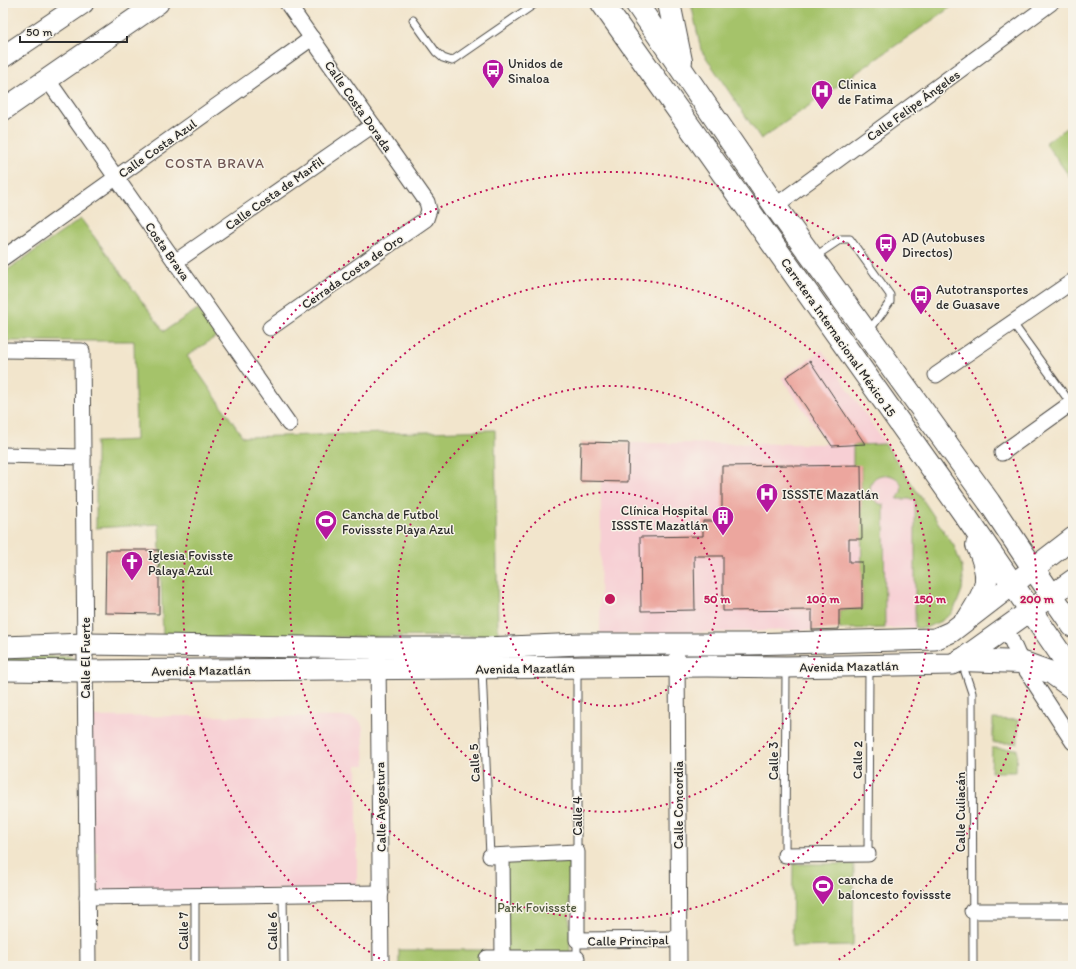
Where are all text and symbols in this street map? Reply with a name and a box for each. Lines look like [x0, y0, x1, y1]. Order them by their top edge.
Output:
scale bar [20, 18, 127, 44]
text: 50 m [26, 25, 52, 39]
place label: Unidos de Sinaloa [508, 56, 563, 86]
bus stop icon: Unidos de Sinaloa [480, 57, 506, 90]
street label: Calle Costa Dorada [322, 58, 396, 155]
street label: Calle Felipe Ángeles [864, 66, 963, 144]
place label: Clinica de Fatima [838, 77, 893, 107]
hospital icon: Clinica de Fatima [809, 78, 835, 111]
street label: Calle Costa Azul [115, 116, 200, 181]
street label: Calle Costa de Marfil [222, 153, 327, 233]
district label: COSTA BRAVA [165, 155, 265, 172]
street label: Costa Brava [142, 219, 193, 284]
place label: AD (Autobuses Directos) [902, 230, 985, 260]
street label: Cerrada Costa de Oro [299, 231, 406, 312]
bus stop icon: AD (Autobuses Directos) [873, 231, 899, 264]
street label: Carretera Internacional México 15 [778, 255, 899, 420]
place label: Autotransportes de Guasave [936, 282, 1029, 312]
bus stop icon: Autotransportes de Guasave [908, 283, 934, 316]
hospital icon: ISSSTE Mazatlán [754, 481, 780, 514]
place label: ISSSTE Mazatlán [782, 487, 879, 502]
place label: Clínica Hospital ISSSTE Mazatlán [611, 503, 709, 533]
building icon: Clínica Hospital ISSSTE Mazatlán [710, 504, 736, 537]
place label: Cancha de Futbol Fovissste Playa Azul [342, 507, 454, 537]
sports icon: Cancha de Futbol Fovissste Playa Azul [313, 508, 339, 541]
place label: Iglesia Fovisste Palaya Azúl [148, 548, 233, 578]
church icon: Iglesia Fovisste Palaya Azúl [119, 549, 145, 582]
centre of rings [603, 592, 617, 606]
text: 50 m [704, 592, 731, 606]
text: 100 m [806, 592, 840, 606]
text: 150 m [914, 592, 947, 606]
text: 200 m [1020, 592, 1055, 606]
street label: Calle El Fuerte [78, 617, 93, 699]
street label: Avenida Mazatlán [799, 658, 900, 675]
street label: Avenida Mazatlán [475, 660, 576, 677]
street label: Avenida Mazatlán [151, 662, 252, 679]
street label: Calle 2 [850, 741, 865, 779]
street label: Calle 3 [766, 742, 781, 780]
street label: Calle 5 [466, 743, 483, 783]
street label: Calle Concordia [671, 760, 686, 849]
street label: Calle Angostura [372, 761, 389, 852]
street label: Calle Culiacán [953, 772, 968, 852]
street label: Calle 4 [570, 796, 585, 836]
place label: cancha de baloncesto fovissste [838, 872, 951, 902]
sports icon: cancha de baloncesto fovissste [810, 873, 836, 906]
park label: Park Fovissste [497, 900, 577, 915]
street label: Calle 7 [176, 911, 191, 950]
street label: Calle 6 [265, 912, 280, 950]
street label: Calle Principal [587, 932, 669, 949]

